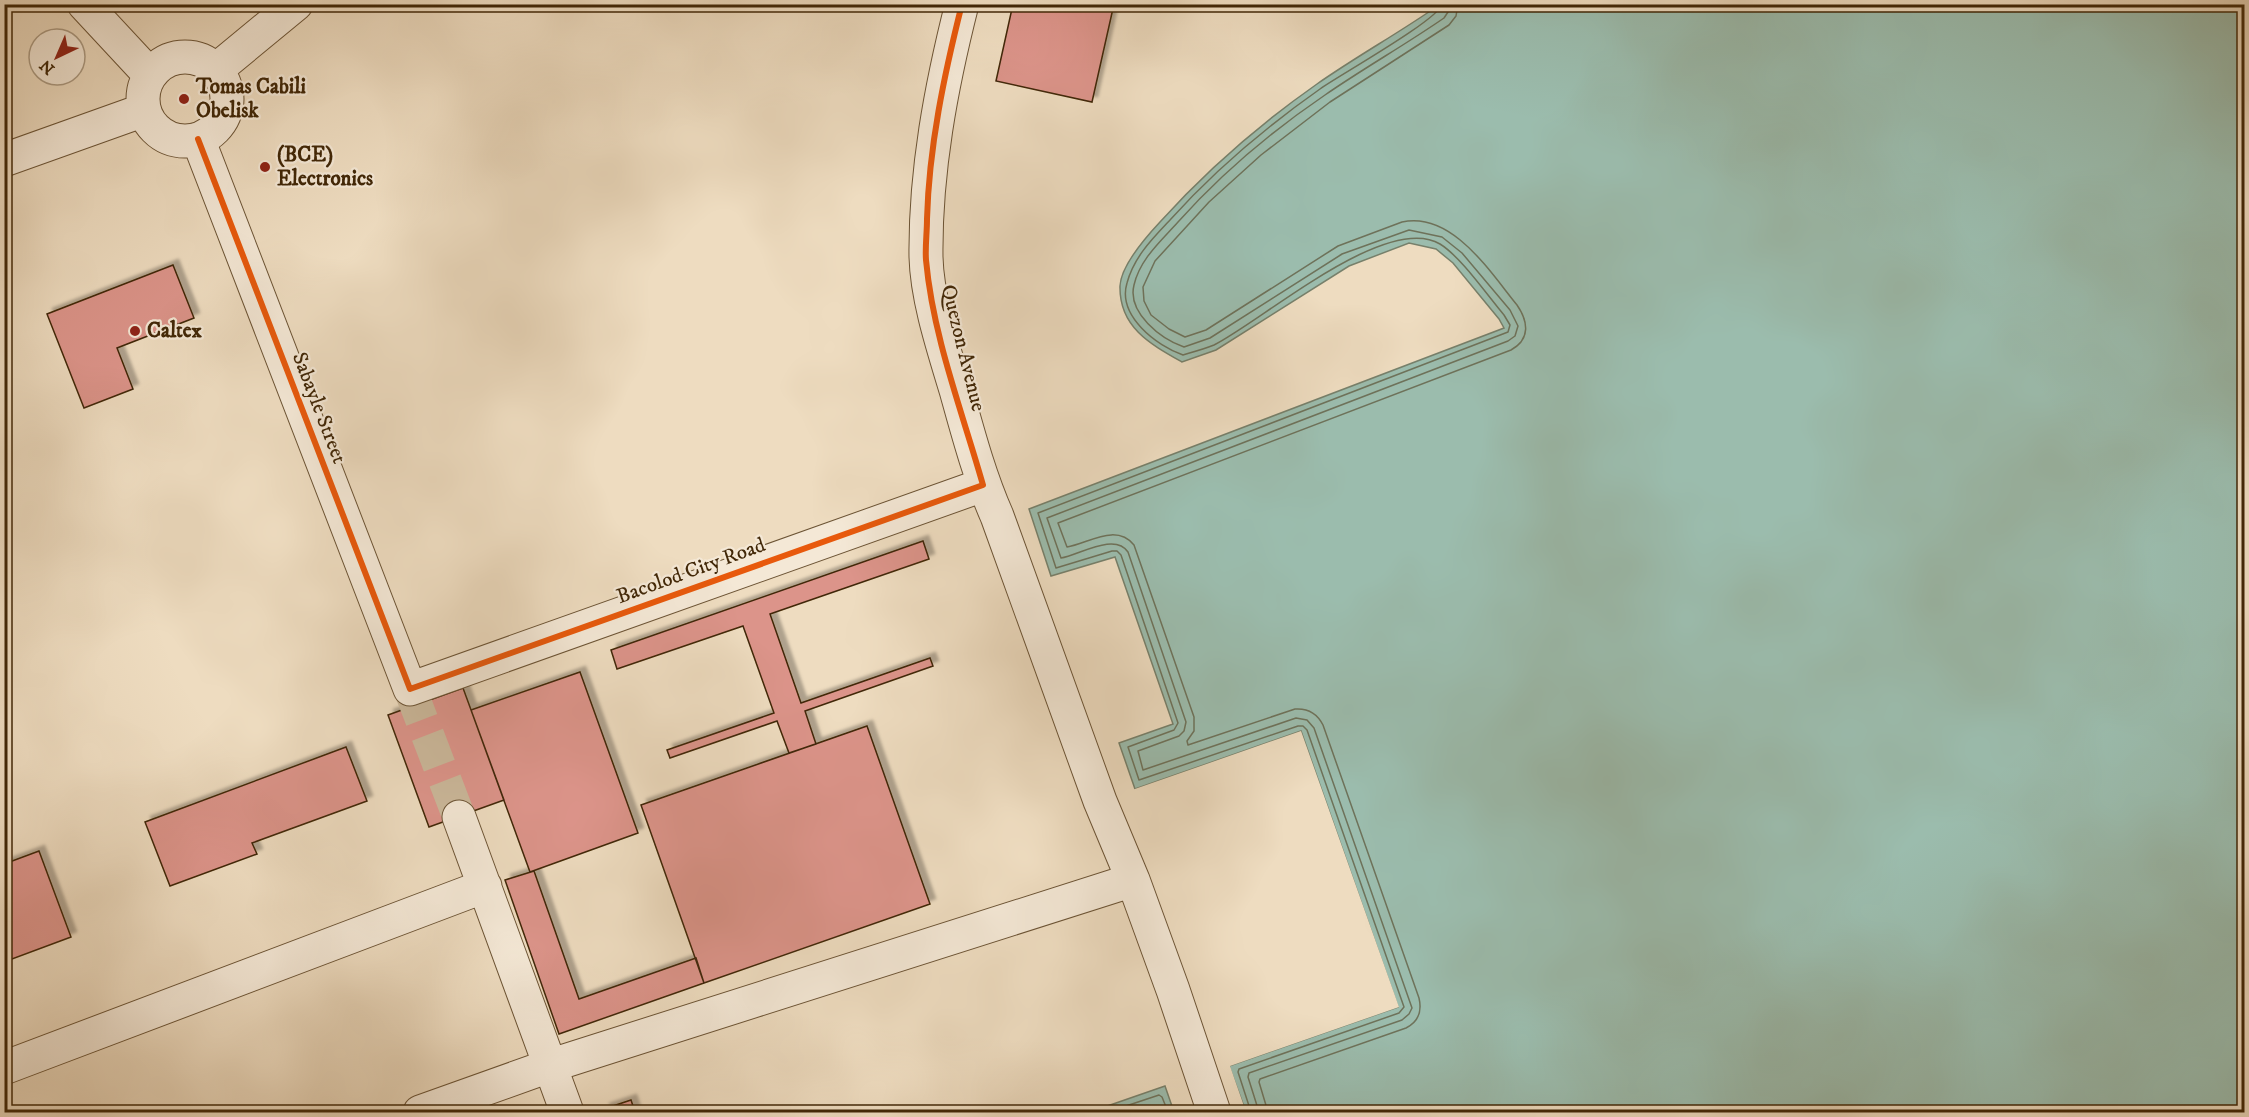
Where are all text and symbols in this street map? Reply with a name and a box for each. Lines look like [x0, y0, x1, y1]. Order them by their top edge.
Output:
north arrow [27, 27, 87, 87]
text: N [36, 55, 59, 79]
place label: Tomas Cabili Obelisk [195, 74, 307, 124]
marker: Tomas Cabili Obelisk [177, 92, 191, 106]
place label: (BCE) Electronics [277, 142, 373, 192]
marker: (BCE) Electronics [258, 160, 272, 174]
street label: Quezon Avenue [935, 282, 991, 414]
place label: Caltex [147, 318, 203, 344]
marker: Caltex [128, 324, 142, 338]
street label: Sabayle Street [286, 349, 352, 468]
street label: Bacolod City Road [613, 532, 770, 610]

